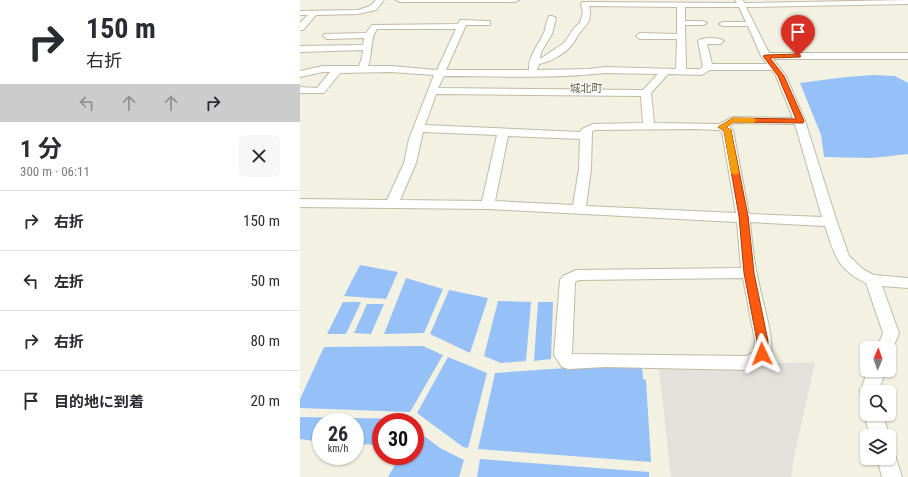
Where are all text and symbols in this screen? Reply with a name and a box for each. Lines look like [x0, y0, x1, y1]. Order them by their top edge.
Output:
text: 150 m [86, 12, 156, 45]
pin [781, 15, 815, 56]
icon: right [20, 16, 72, 68]
icon: arrive [787, 21, 809, 43]
text: 右折 [86, 50, 122, 71]
district label: 城北町 [570, 82, 603, 95]
icon: left [76, 92, 98, 114]
icon: ahead [118, 92, 140, 114]
icon: ahead [160, 92, 182, 114]
icon: right [202, 92, 224, 114]
text: 1 分 [20, 135, 62, 163]
button: close [238, 135, 280, 177]
text: 300 m · 06:11 [20, 164, 90, 179]
icon: right [20, 210, 42, 232]
text: 150 m [243, 212, 280, 230]
text: 右折 [54, 213, 84, 231]
icon: left [20, 270, 42, 292]
text: 50 m [250, 272, 280, 290]
text: 左折 [54, 273, 84, 291]
icon: right [20, 330, 42, 352]
text: 80 m [250, 332, 280, 350]
text: 右折 [54, 333, 84, 351]
position arrow [741, 333, 783, 375]
north arrow [860, 341, 896, 377]
map controls [860, 341, 896, 465]
button: search [860, 385, 896, 421]
icon: arrive [20, 390, 42, 412]
text: 20 m [250, 392, 280, 410]
text: 目的地に到着 [54, 393, 144, 411]
speed limit sign: 30 [372, 413, 424, 465]
text: 26 [328, 422, 348, 446]
button: layers [860, 429, 896, 465]
text: km/h [328, 443, 348, 454]

